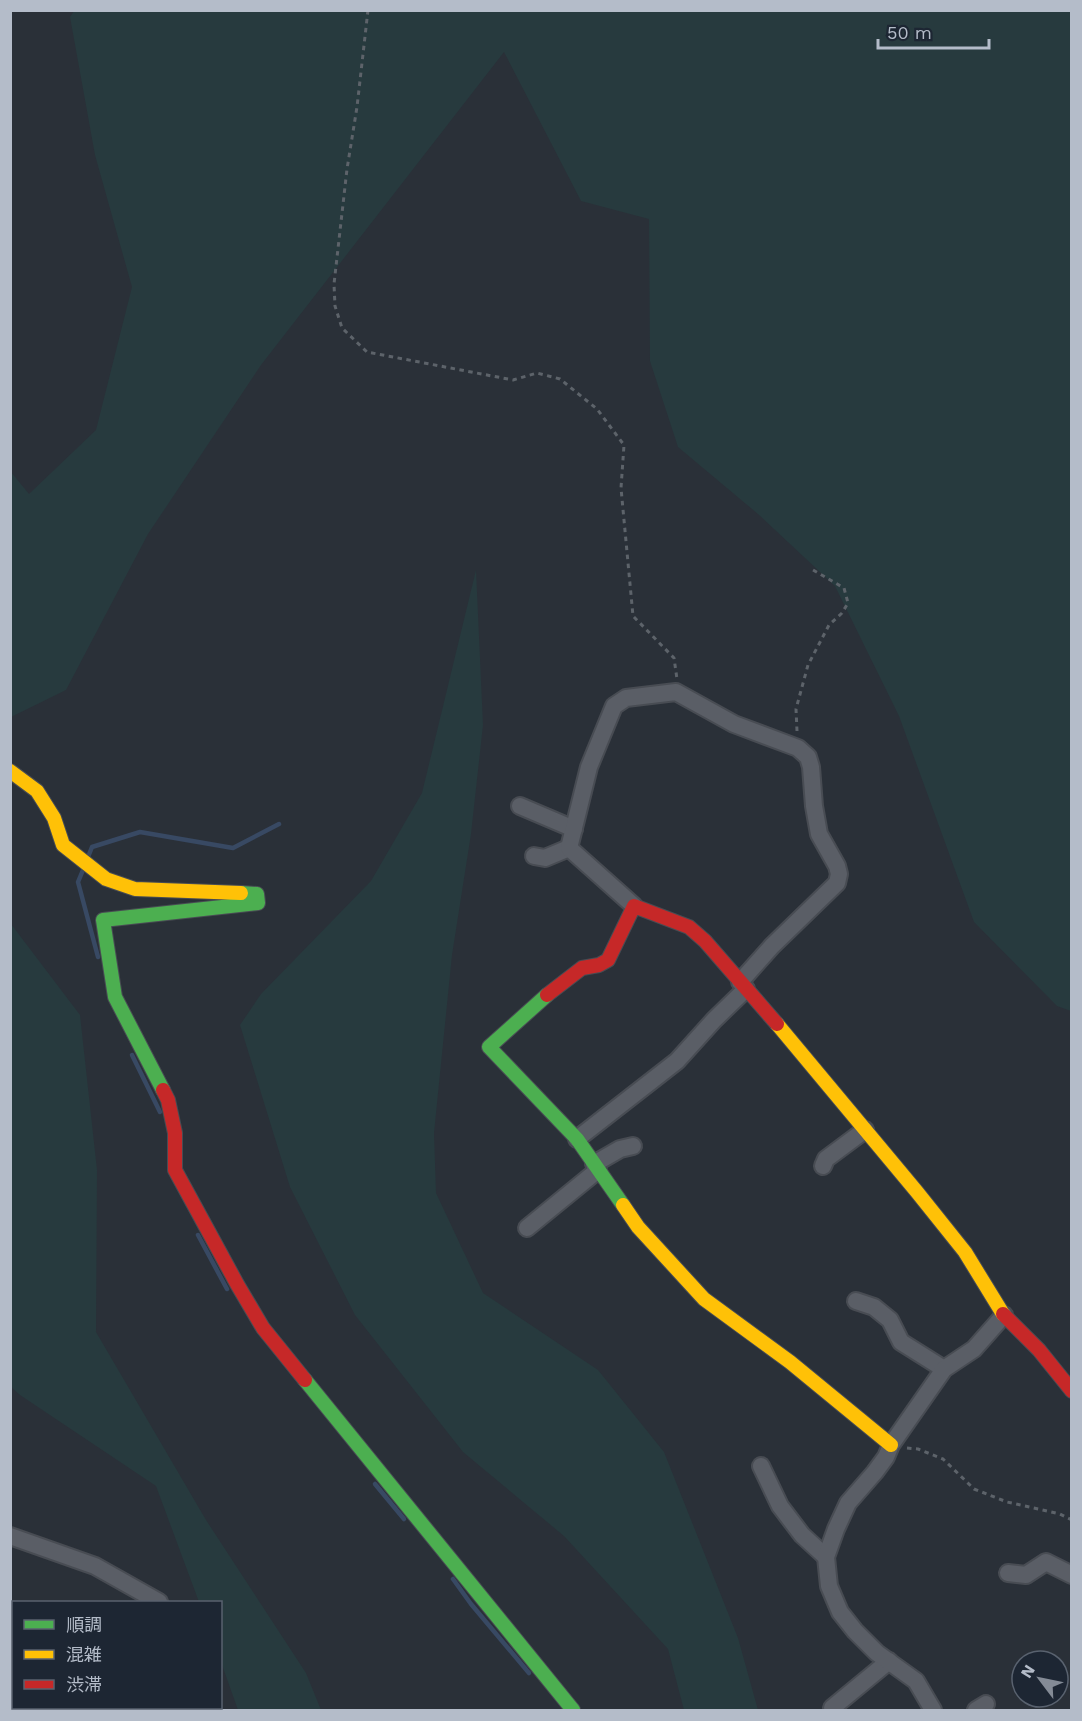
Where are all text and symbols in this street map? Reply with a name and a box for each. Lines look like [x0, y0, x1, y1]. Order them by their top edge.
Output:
scale bar [878, 12, 989, 50]
text: 50 m [887, 22, 932, 43]
legend [12, 1601, 222, 1709]
text: 順調 [66, 1614, 102, 1635]
text: 混雑 [66, 1644, 102, 1665]
north arrow [1010, 1649, 1070, 1709]
text: N [1017, 1661, 1039, 1681]
text: 渋滞 [66, 1674, 102, 1695]

